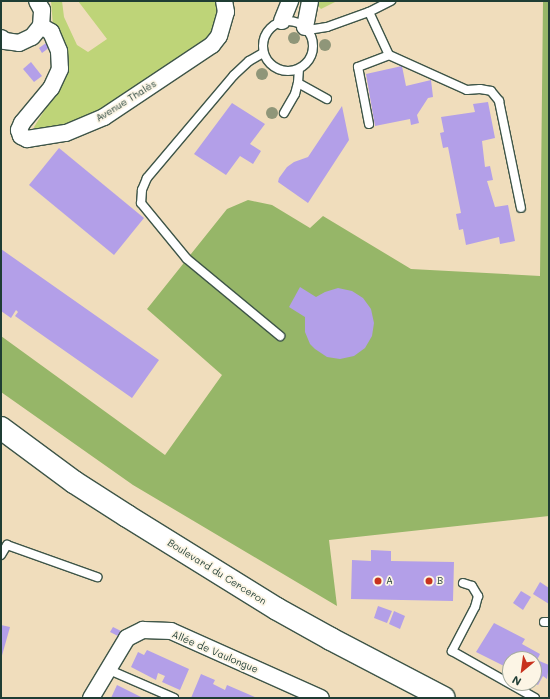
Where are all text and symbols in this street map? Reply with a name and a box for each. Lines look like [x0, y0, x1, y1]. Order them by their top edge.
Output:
street label: Avenue Thalès [94, 78, 158, 124]
street label: Boulevard du Cerceron [165, 537, 269, 607]
place label: A [386, 575, 393, 587]
place label: B [437, 575, 443, 587]
marker: A [373, 576, 383, 586]
marker: B [424, 576, 434, 586]
street label: Allée de Vaulongue [170, 628, 260, 676]
north arrow [502, 651, 542, 691]
text: N [509, 672, 524, 690]

